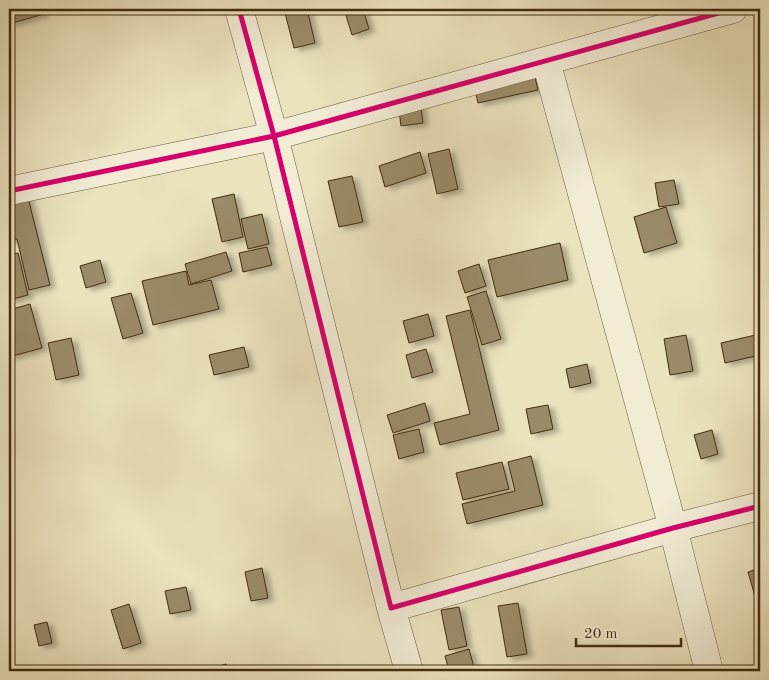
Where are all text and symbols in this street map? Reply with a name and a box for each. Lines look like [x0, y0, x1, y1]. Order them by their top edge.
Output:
scale bar [576, 615, 682, 647]
text: 20 m [584, 627, 618, 642]

